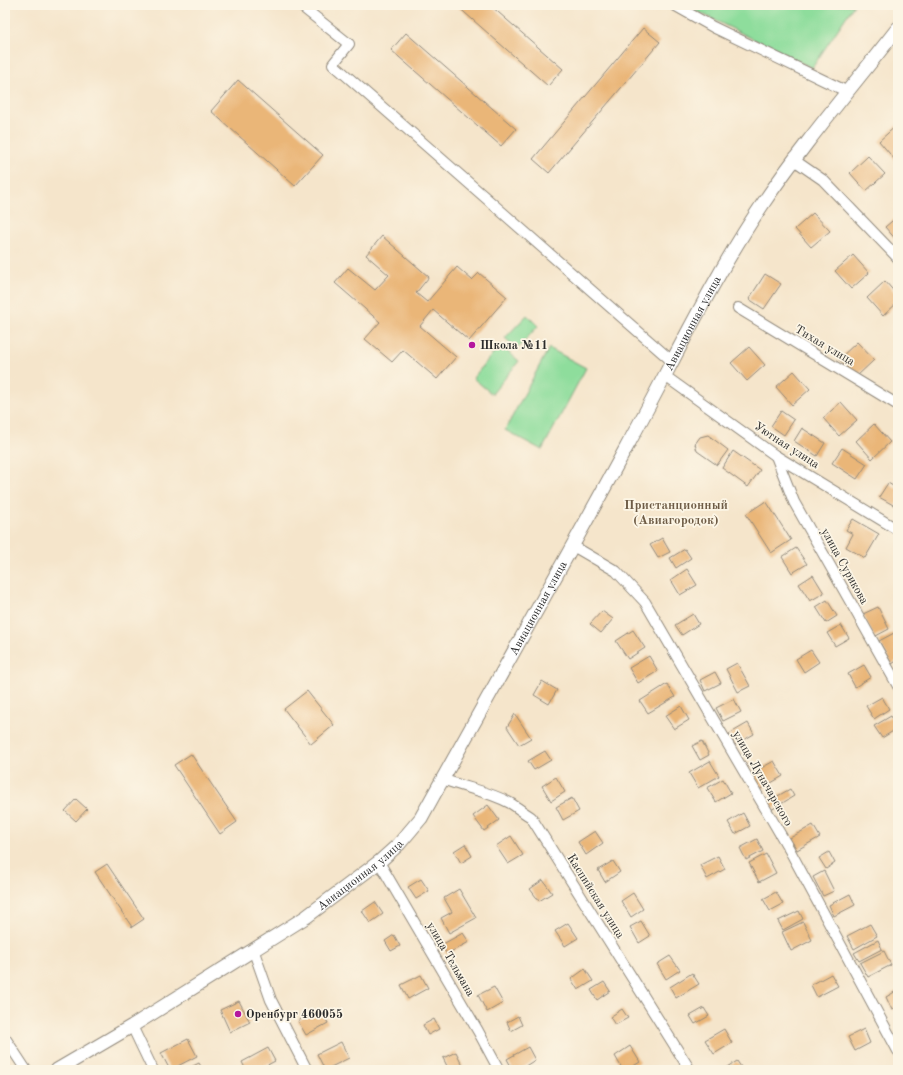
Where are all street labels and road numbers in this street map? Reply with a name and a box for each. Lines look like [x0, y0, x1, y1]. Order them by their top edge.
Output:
street label: Авиационная улица [663, 274, 724, 373]
street label: Тихая улица [792, 323, 857, 368]
street label: Уютная улица [752, 420, 821, 471]
street label: улица Сурикова [818, 526, 870, 607]
street label: Авиационная улица [508, 559, 570, 658]
street label: улица Луначарского [730, 729, 794, 828]
street label: Авиационная улица [316, 838, 407, 913]
street label: Каспийская улица [564, 852, 626, 941]
street label: улица Тельмана [424, 920, 476, 999]

